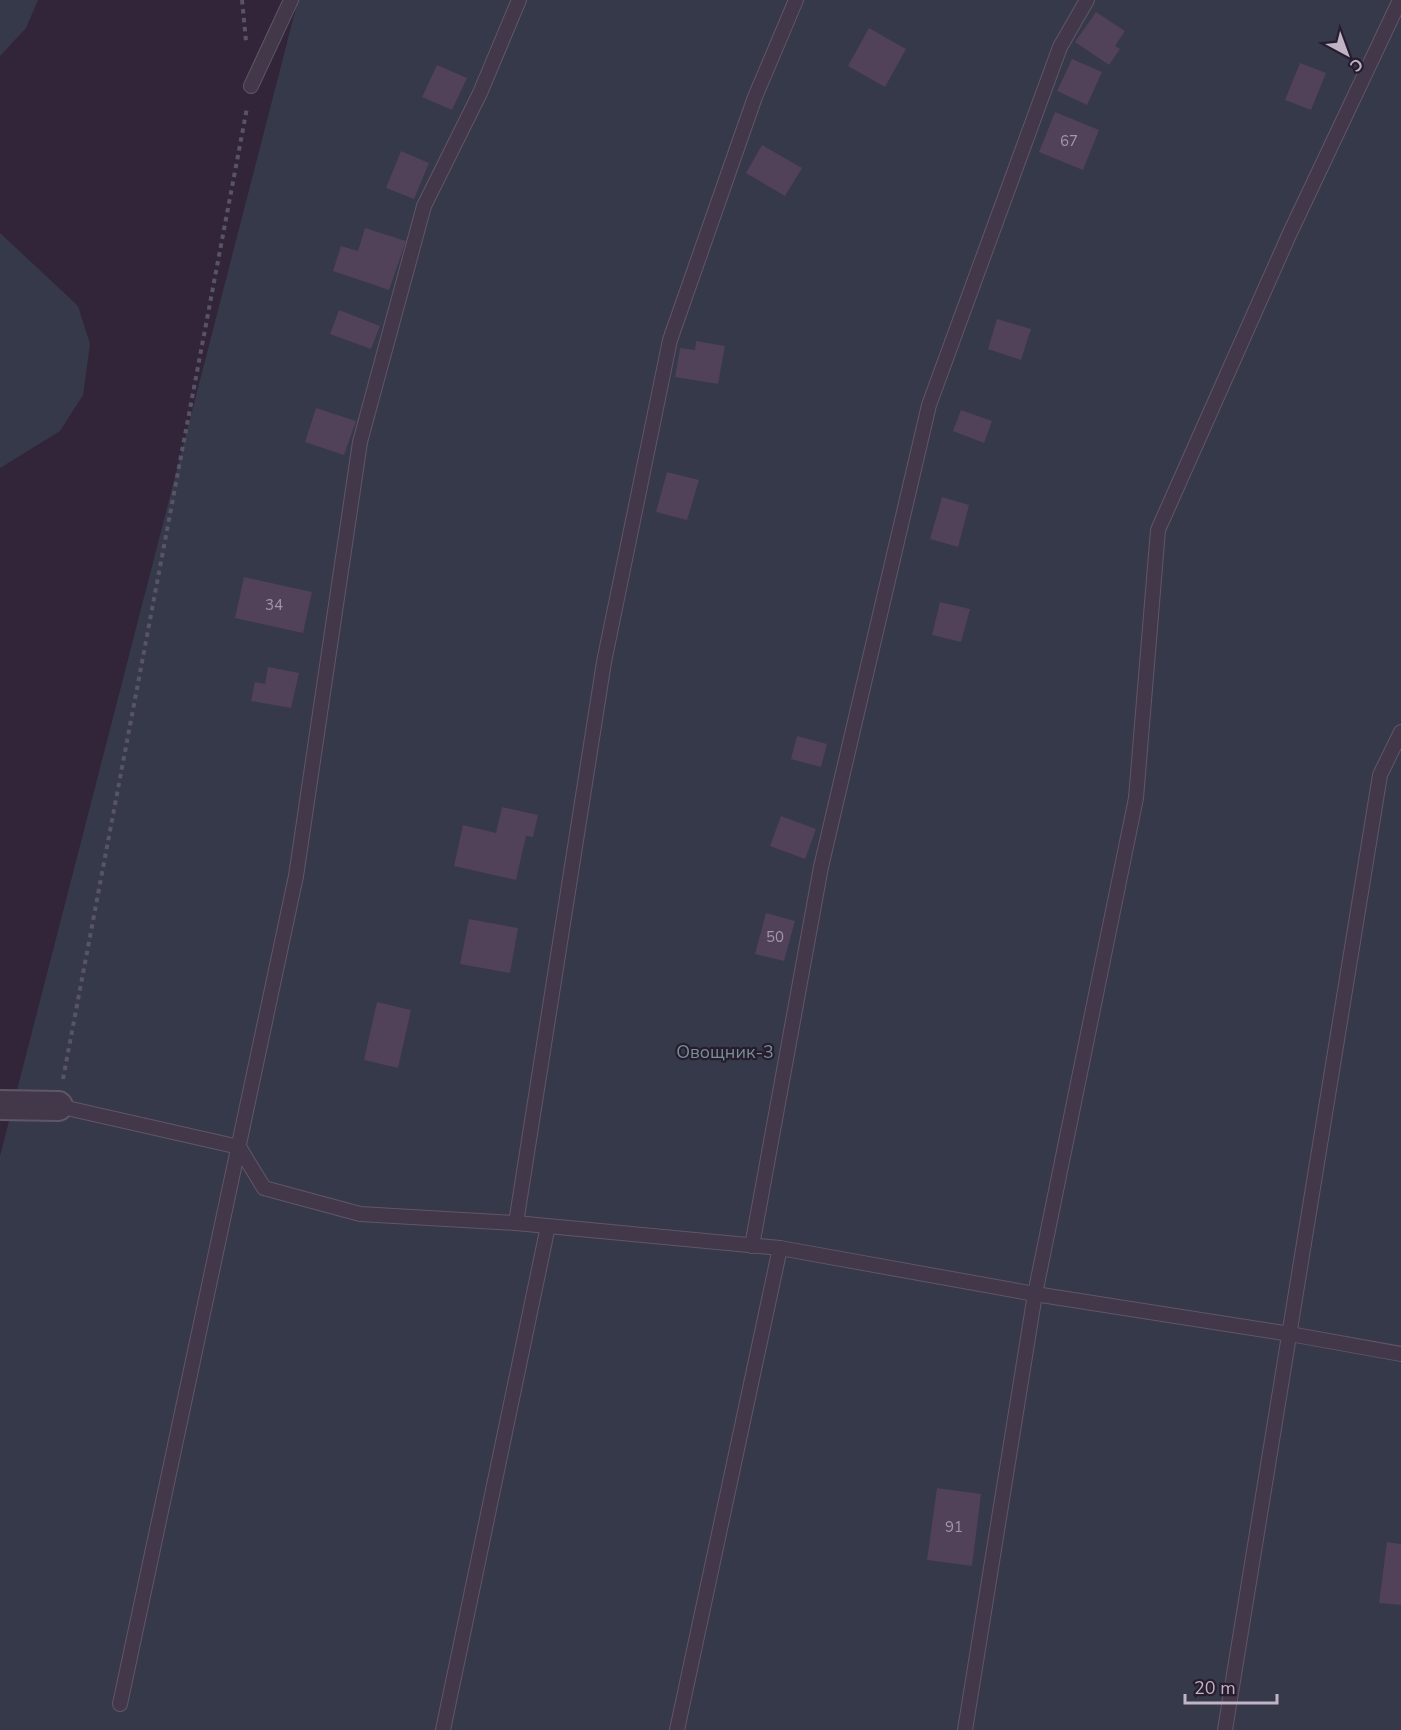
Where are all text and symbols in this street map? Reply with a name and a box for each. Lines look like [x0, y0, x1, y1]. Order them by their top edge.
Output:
north arrow [1317, 24, 1377, 84]
text: С [1345, 53, 1368, 77]
house number: 67 [1060, 131, 1078, 151]
house number: 34 [265, 595, 283, 615]
house number: 50 [766, 927, 784, 947]
park label: Овощник-3 [676, 1040, 774, 1064]
house number: 91 [945, 1517, 963, 1537]
scale bar [1185, 1667, 1276, 1705]
text: 20 m [1194, 1676, 1236, 1700]

